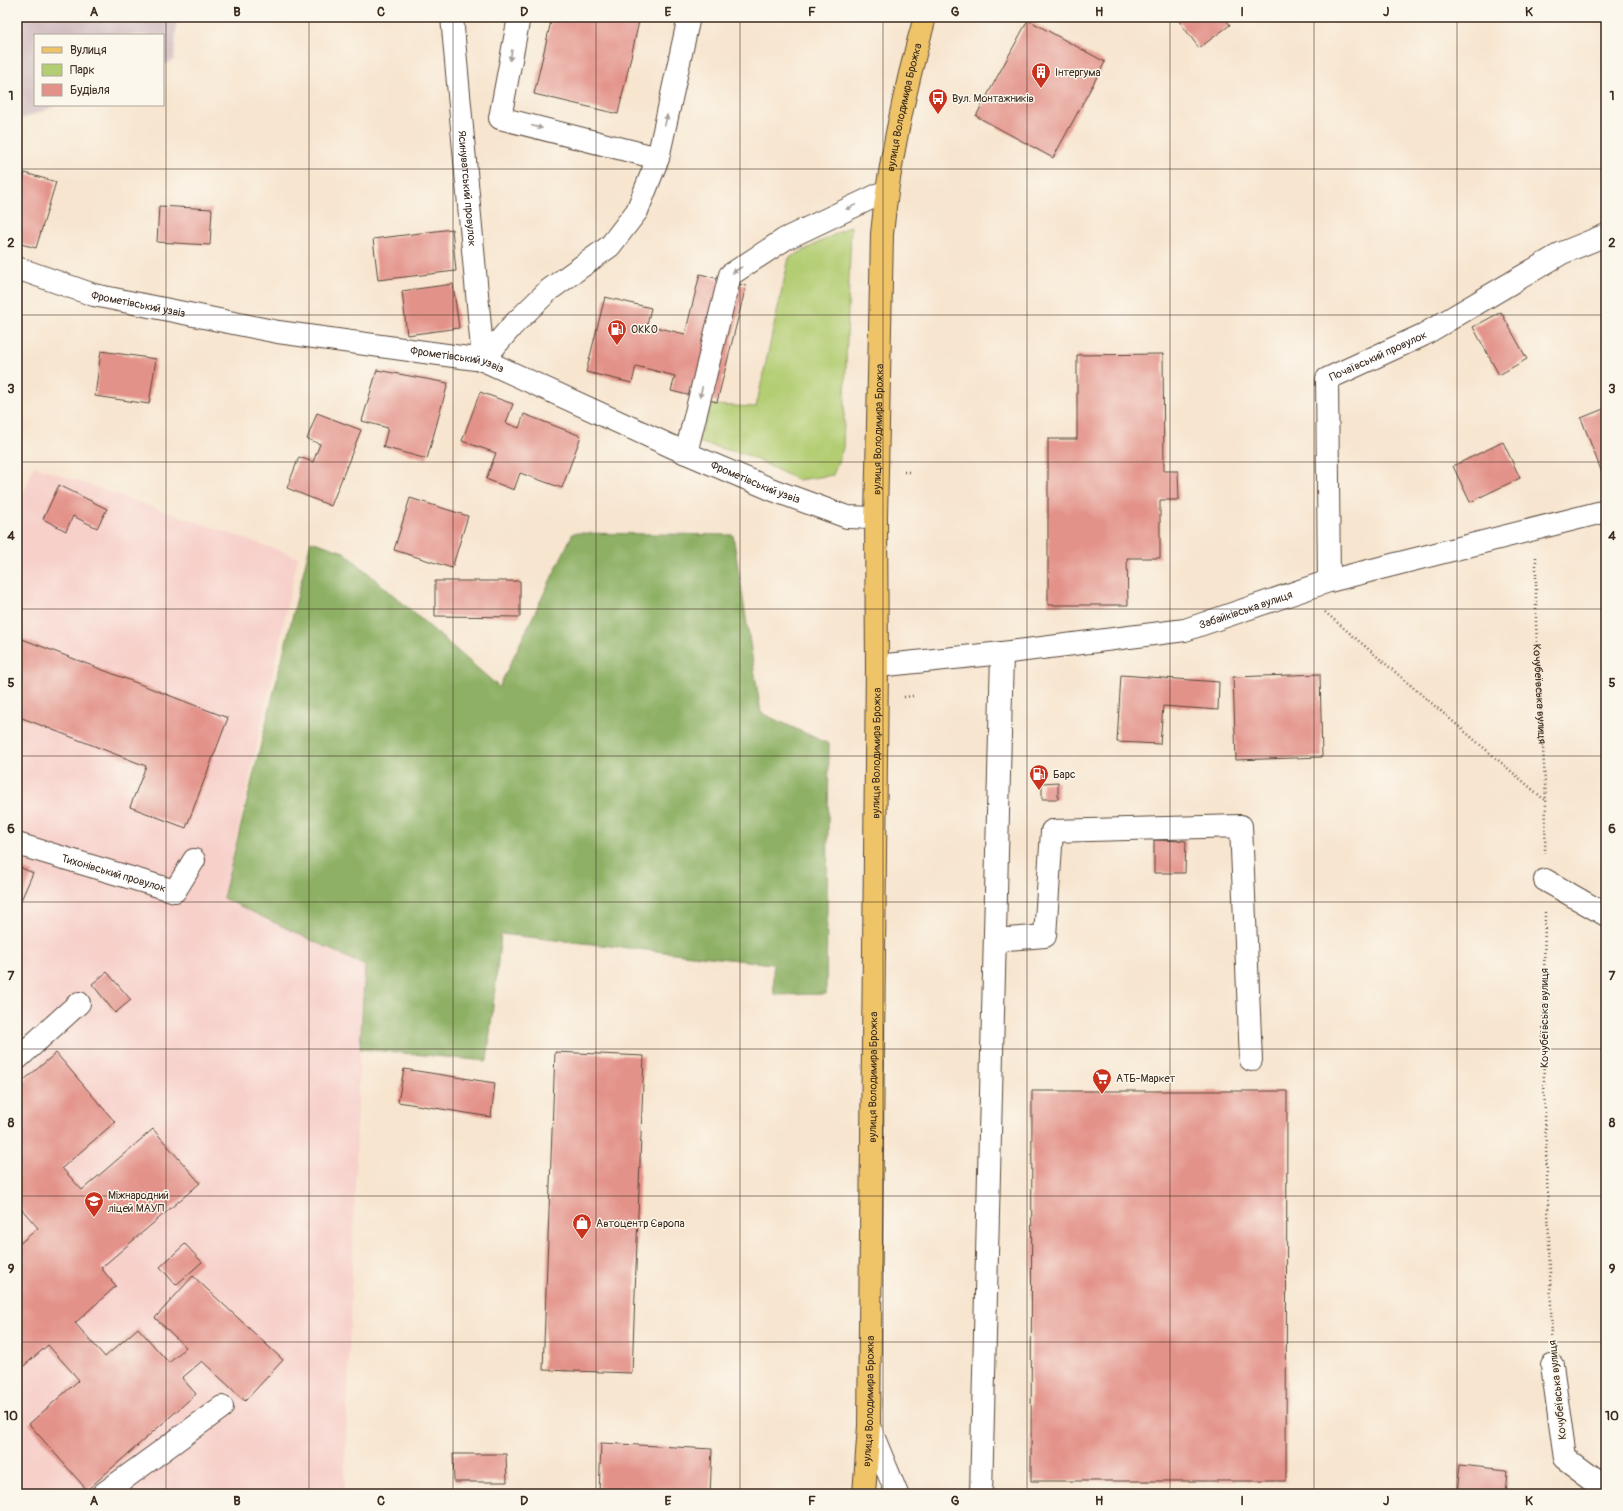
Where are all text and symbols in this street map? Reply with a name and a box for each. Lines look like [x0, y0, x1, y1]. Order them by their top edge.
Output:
text: A [90, 4, 99, 20]
text: B [233, 4, 241, 20]
text: C [377, 4, 385, 20]
text: D [520, 4, 528, 20]
text: E [665, 4, 672, 20]
text: F [808, 4, 816, 20]
text: G [951, 4, 960, 20]
text: H [1095, 4, 1103, 20]
text: I [1240, 4, 1244, 20]
text: J [1383, 4, 1389, 20]
text: K [1525, 4, 1533, 20]
legend [34, 34, 164, 106]
street label: вулиця Володимира Брожка [884, 42, 925, 173]
text: Вулиця [70, 43, 107, 58]
one-way arrow [508, 49, 514, 61]
building icon: Інтергума [1030, 61, 1052, 89]
text: Парк [70, 63, 95, 78]
place label: Інтергума [1055, 66, 1101, 79]
text: Будівля [70, 83, 110, 98]
bus stop icon: Вул. Монтажників [927, 87, 949, 115]
text: 1 [8, 88, 14, 104]
text: 1 [1609, 88, 1615, 104]
place label: Вул. Монтажників [952, 92, 1034, 105]
one-way arrow [664, 114, 670, 126]
one-way arrow [531, 125, 544, 131]
street label: Ясинуватський провулок [455, 130, 479, 247]
one-way arrow [845, 204, 857, 210]
text: 2 [7, 235, 15, 251]
text: 2 [1608, 235, 1616, 251]
one-way arrow [732, 266, 742, 274]
street label: Фрометівський узвіз [90, 289, 187, 320]
fuel station icon: ОККО [606, 318, 628, 346]
place label: ОККО [631, 323, 658, 336]
street label: Почаївський провулок [1327, 328, 1430, 384]
street label: Фрометівський узвіз [410, 344, 506, 376]
street label: вулиця Володимира Брожка [870, 364, 886, 495]
text: 3 [7, 381, 15, 397]
text: 3 [1608, 381, 1616, 397]
one-way arrow [698, 386, 704, 398]
street label: Фрометівський узвіз [709, 458, 802, 506]
text: 4 [7, 528, 15, 544]
text: 4 [1608, 528, 1616, 544]
street label: Забайківська вулиця [1197, 588, 1294, 632]
street label: Кочубеївська вулиця [1530, 644, 1549, 744]
text: 5 [7, 675, 15, 691]
text: 5 [1608, 675, 1616, 691]
street label: вулиця Володимира Брожка [869, 688, 884, 819]
fuel station icon: Барс [1028, 763, 1050, 791]
place label: Барс [1053, 768, 1076, 781]
text: 6 [7, 821, 15, 837]
text: 6 [1608, 821, 1616, 837]
street label: Тихонівський провулок [60, 852, 168, 895]
text: 7 [8, 968, 15, 984]
street label: Кочубеївська вулиця [1538, 968, 1551, 1068]
text: 7 [1609, 968, 1616, 984]
street label: вулиця Володимира Брожка [866, 1012, 880, 1143]
supermarket icon: АТБ-Маркет [1091, 1067, 1113, 1095]
place label: АТБ-Маркет [1116, 1072, 1176, 1085]
text: 8 [8, 1115, 15, 1131]
text: 8 [1609, 1115, 1616, 1131]
place label: Міжнародний ліцей МАУП [108, 1189, 169, 1215]
school or university icon: Міжнародний ліцей МАУП [83, 1190, 105, 1218]
shop icon: Автоцентр Європа [571, 1212, 593, 1240]
place label: Автоцентр Європа [596, 1217, 685, 1230]
text: 9 [8, 1261, 15, 1277]
text: 9 [1609, 1261, 1616, 1277]
street label: вулиця Володимира Брожка [860, 1336, 877, 1467]
street label: Кочубеївська вулиця [1546, 1340, 1569, 1440]
text: 10 [4, 1408, 18, 1424]
text: 10 [1605, 1408, 1619, 1424]
text: A [90, 1493, 99, 1509]
text: B [233, 1493, 241, 1509]
text: C [377, 1493, 385, 1509]
text: D [520, 1493, 528, 1509]
text: E [665, 1493, 672, 1509]
text: F [808, 1493, 816, 1509]
text: G [951, 1493, 960, 1509]
text: H [1095, 1493, 1103, 1509]
text: I [1240, 1493, 1244, 1509]
text: J [1383, 1493, 1389, 1509]
text: K [1525, 1493, 1533, 1509]

